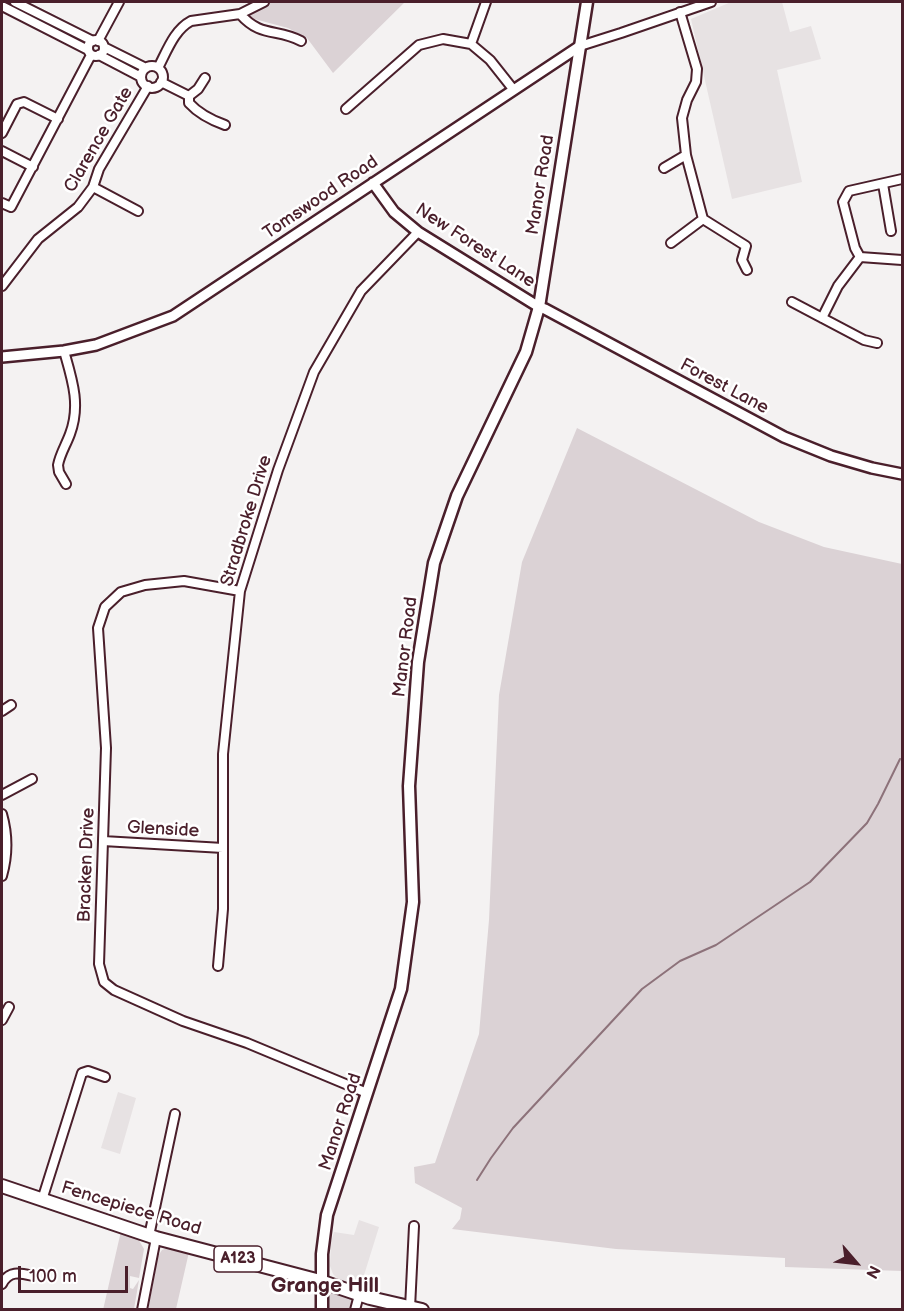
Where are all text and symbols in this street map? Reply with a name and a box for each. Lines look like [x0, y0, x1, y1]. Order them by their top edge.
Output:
street label: Clarence Gate [60, 83, 138, 197]
street label: Manor Road [522, 133, 560, 237]
street label: Tomswood Road [259, 152, 383, 244]
street label: New Forest Lane [411, 199, 539, 293]
street label: Forest Lane [676, 355, 772, 419]
street label: Stradbroke Drive [217, 453, 277, 589]
street label: Manor Road [389, 596, 423, 698]
street label: Bracken Drive [74, 807, 100, 923]
street label: Glenside [126, 817, 200, 843]
street label: Manor Road [315, 1071, 367, 1173]
street label: Fencepiece Road [58, 1177, 204, 1241]
north arrow [826, 1233, 886, 1293]
road number: A123 [214, 1246, 262, 1272]
scale bar [21, 1254, 130, 1292]
text: N [861, 1262, 884, 1281]
text: 100 m [29, 1266, 77, 1287]
district label: Grange Hill [271, 1274, 379, 1300]

